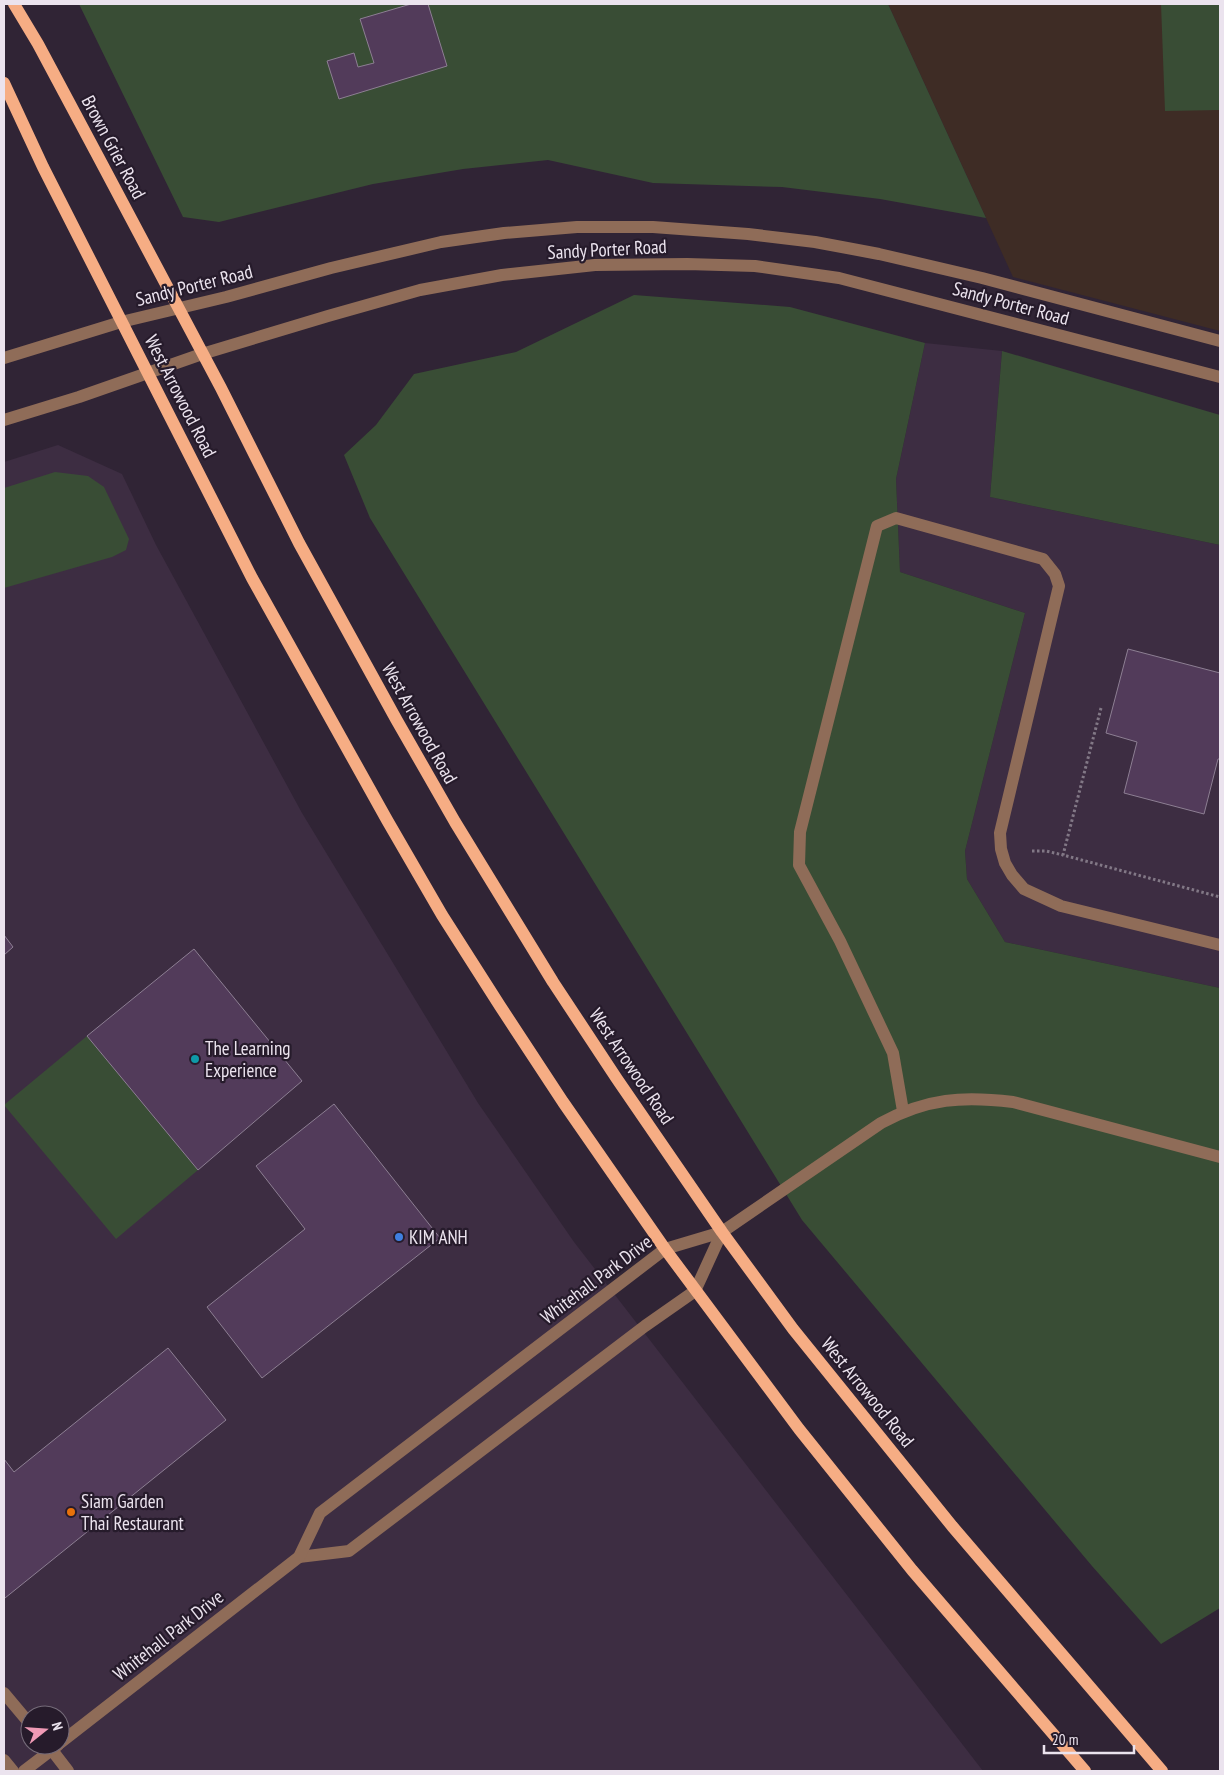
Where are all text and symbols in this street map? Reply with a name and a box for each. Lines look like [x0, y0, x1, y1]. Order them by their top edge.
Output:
street label: Brown Grier Road [77, 91, 151, 203]
street label: Sandy Porter Road [547, 234, 667, 264]
street label: Sandy Porter Road [133, 259, 255, 311]
street label: Sandy Porter Road [950, 276, 1072, 330]
street label: West Arrowood Road [140, 331, 222, 461]
street label: West Arrowood Road [377, 658, 463, 788]
street label: West Arrowood Road [584, 1003, 680, 1129]
place label: The Learning Experience [205, 1036, 290, 1082]
marker: The Learning Experience [189, 1053, 201, 1065]
place label: KIM ANH [409, 1225, 468, 1249]
street label: Whitehall Park Drive [536, 1229, 657, 1329]
marker: KIM ANH [393, 1231, 405, 1243]
street label: West Arrowood Road [816, 1332, 920, 1452]
place label: Siam Garden Thai Restaurant [81, 1489, 184, 1535]
marker: Siam Garden Thai Restaurant [65, 1506, 77, 1518]
street label: Whitehall Park Drive [108, 1584, 228, 1686]
north arrow [20, 1705, 70, 1755]
text: N [48, 1720, 67, 1732]
scale bar [1044, 1722, 1134, 1754]
text: 20 m [1052, 1730, 1078, 1749]

